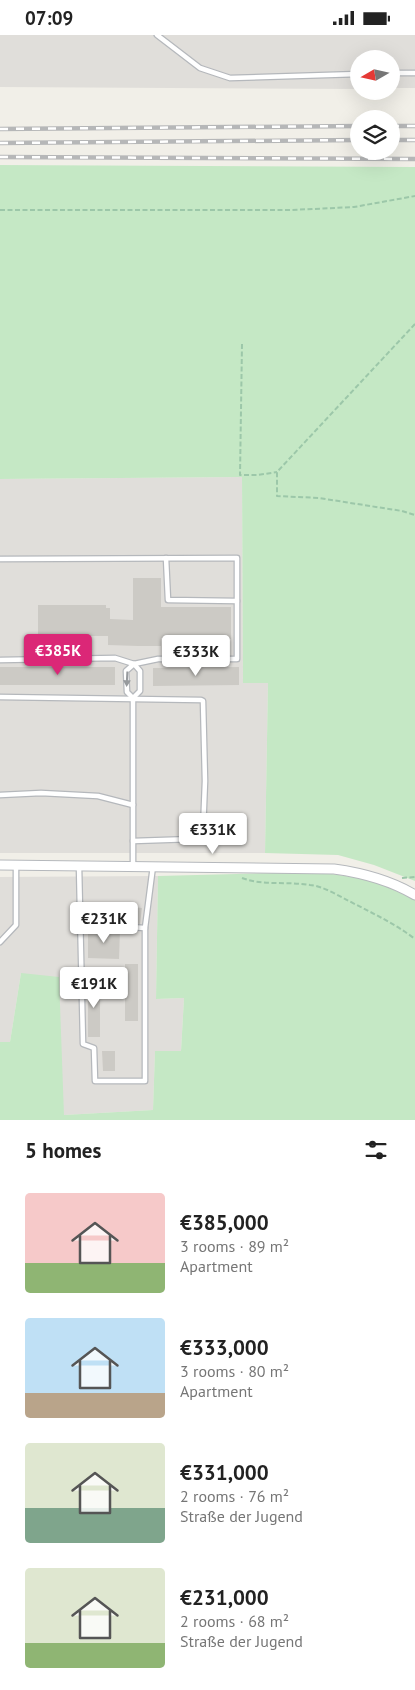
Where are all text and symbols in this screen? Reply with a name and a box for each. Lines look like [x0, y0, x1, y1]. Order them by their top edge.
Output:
text: 07:09 [25, 6, 73, 30]
north arrow [350, 50, 400, 100]
map controls [350, 50, 400, 160]
button: layers [350, 110, 400, 160]
pin: €385K [23, 633, 93, 676]
pin: €333K [161, 635, 231, 677]
text: €385K [35, 640, 81, 660]
text: €333K [173, 641, 219, 661]
one-way arrow [123, 671, 131, 687]
pin: €331K [178, 813, 248, 855]
text: €331K [190, 819, 236, 839]
pin: €231K [69, 901, 139, 944]
text: €231K [81, 908, 127, 928]
pin: €191K [59, 967, 129, 1009]
text: €191K [71, 973, 117, 993]
icon: filters [362, 1136, 390, 1164]
text: 5 homes [25, 1137, 101, 1164]
text: €385,000 [180, 1209, 269, 1236]
icon: home [65, 1213, 125, 1273]
text: 3 rooms · 89 m² [180, 1236, 289, 1256]
text: Apartment [180, 1256, 253, 1276]
text: €333,000 [180, 1334, 269, 1361]
icon: home [65, 1338, 125, 1398]
text: 3 rooms · 80 m² [180, 1361, 289, 1381]
text: Apartment [180, 1381, 253, 1401]
text: €331,000 [180, 1459, 269, 1486]
icon: home [65, 1463, 125, 1523]
text: 2 rooms · 76 m² [180, 1486, 289, 1506]
text: Straße der Jugend [180, 1506, 303, 1526]
text: €231,000 [180, 1584, 269, 1611]
icon: home [65, 1588, 125, 1648]
text: 2 rooms · 68 m² [180, 1611, 289, 1631]
text: Straße der Jugend [180, 1631, 303, 1651]

